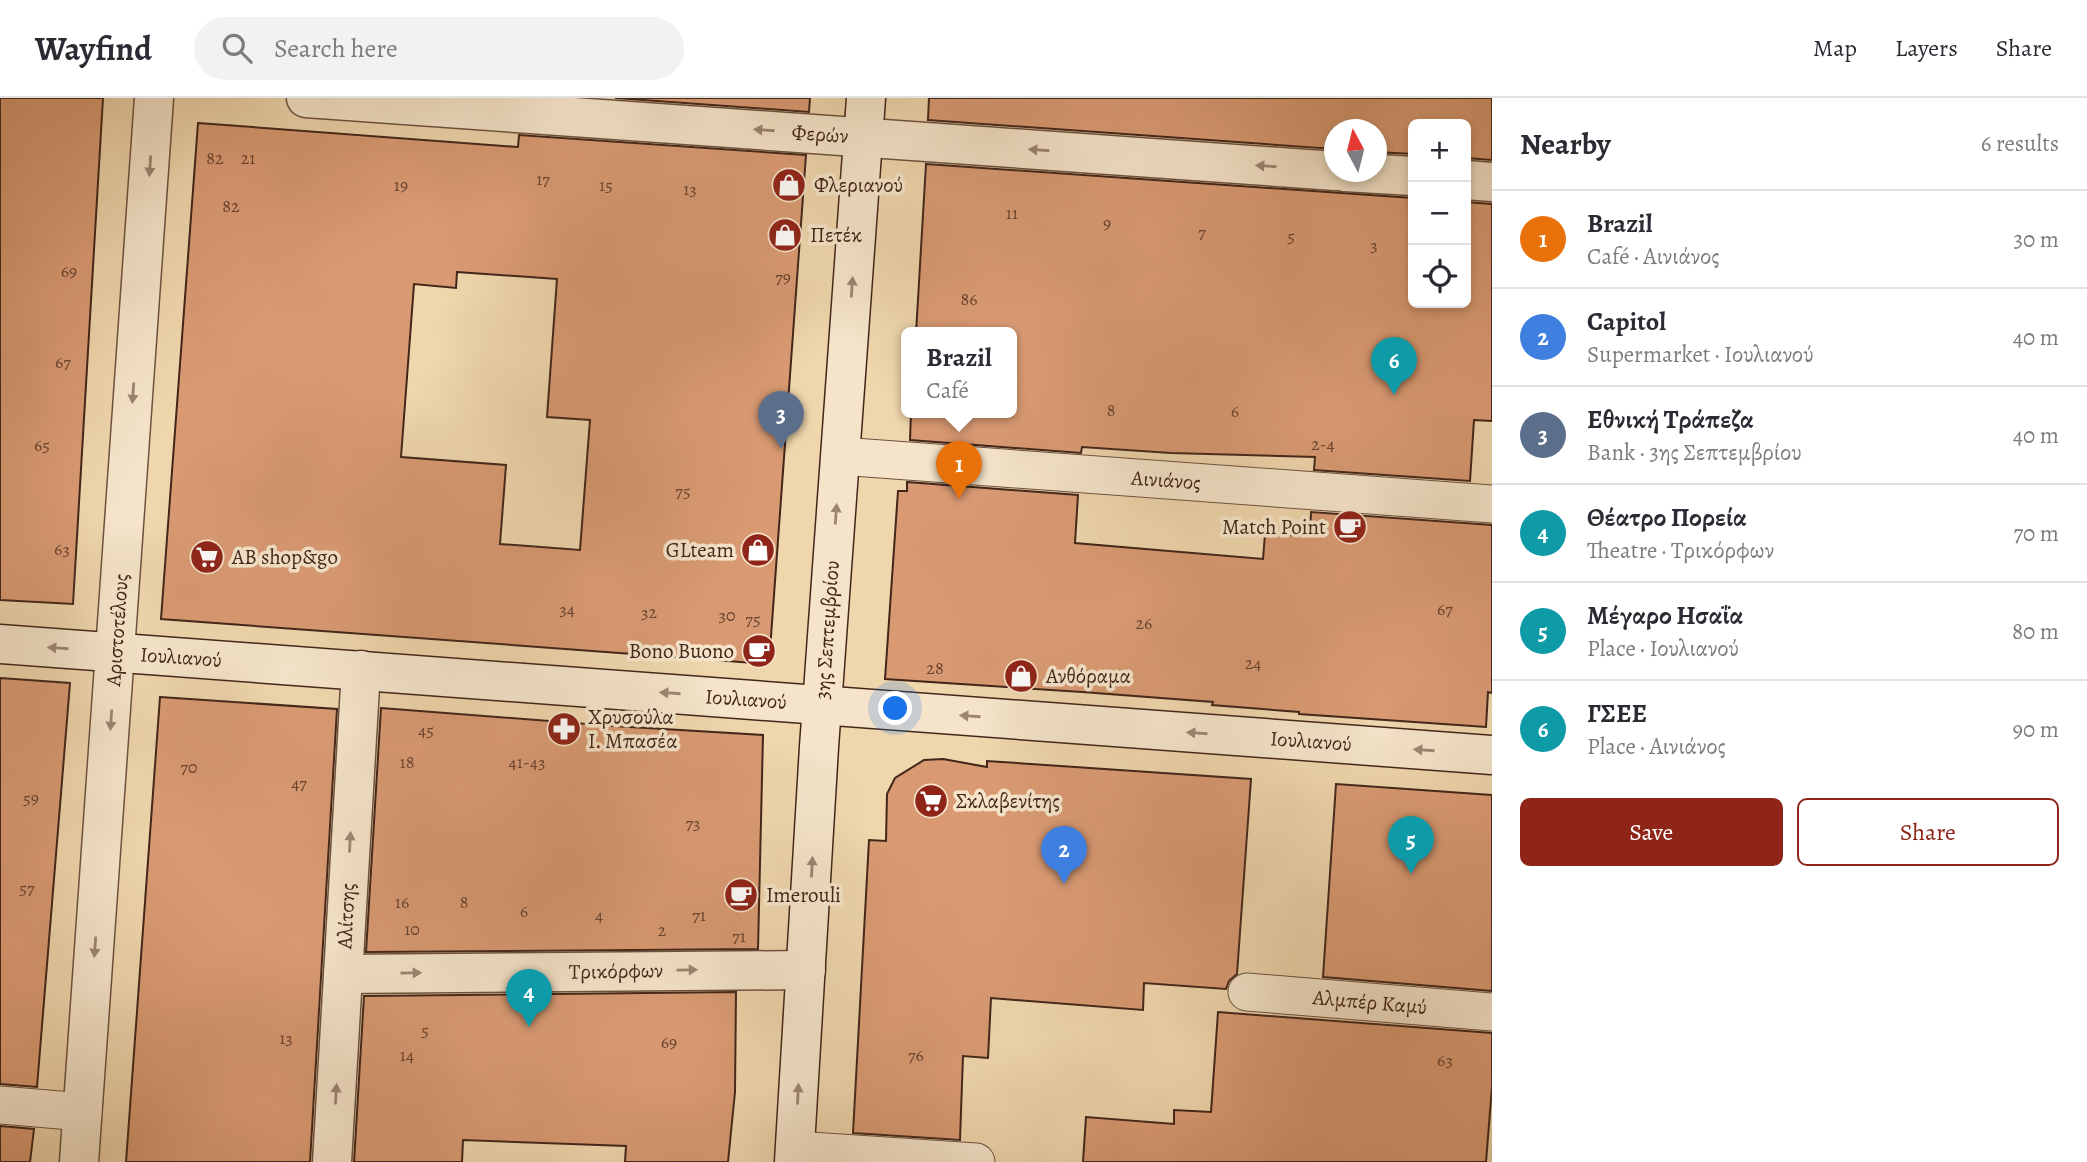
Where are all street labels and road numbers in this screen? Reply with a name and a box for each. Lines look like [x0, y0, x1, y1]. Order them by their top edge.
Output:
street label: Φερών [791, 118, 850, 150]
street label: Αινιάνος [1129, 464, 1202, 496]
street label: 3ης Σεπτεμβρίου [808, 560, 846, 700]
street label: Αριστοτέλους [99, 573, 135, 688]
street label: Ιουλιανού [139, 640, 223, 674]
street label: Ιουλιανού [704, 682, 788, 716]
street label: Ιουλιανού [1269, 724, 1353, 758]
street label: Αλίτσης [330, 882, 362, 951]
street label: Τρικόρφων [569, 956, 664, 986]
street label: Αλμπέρ Καμύ [1311, 983, 1428, 1021]

